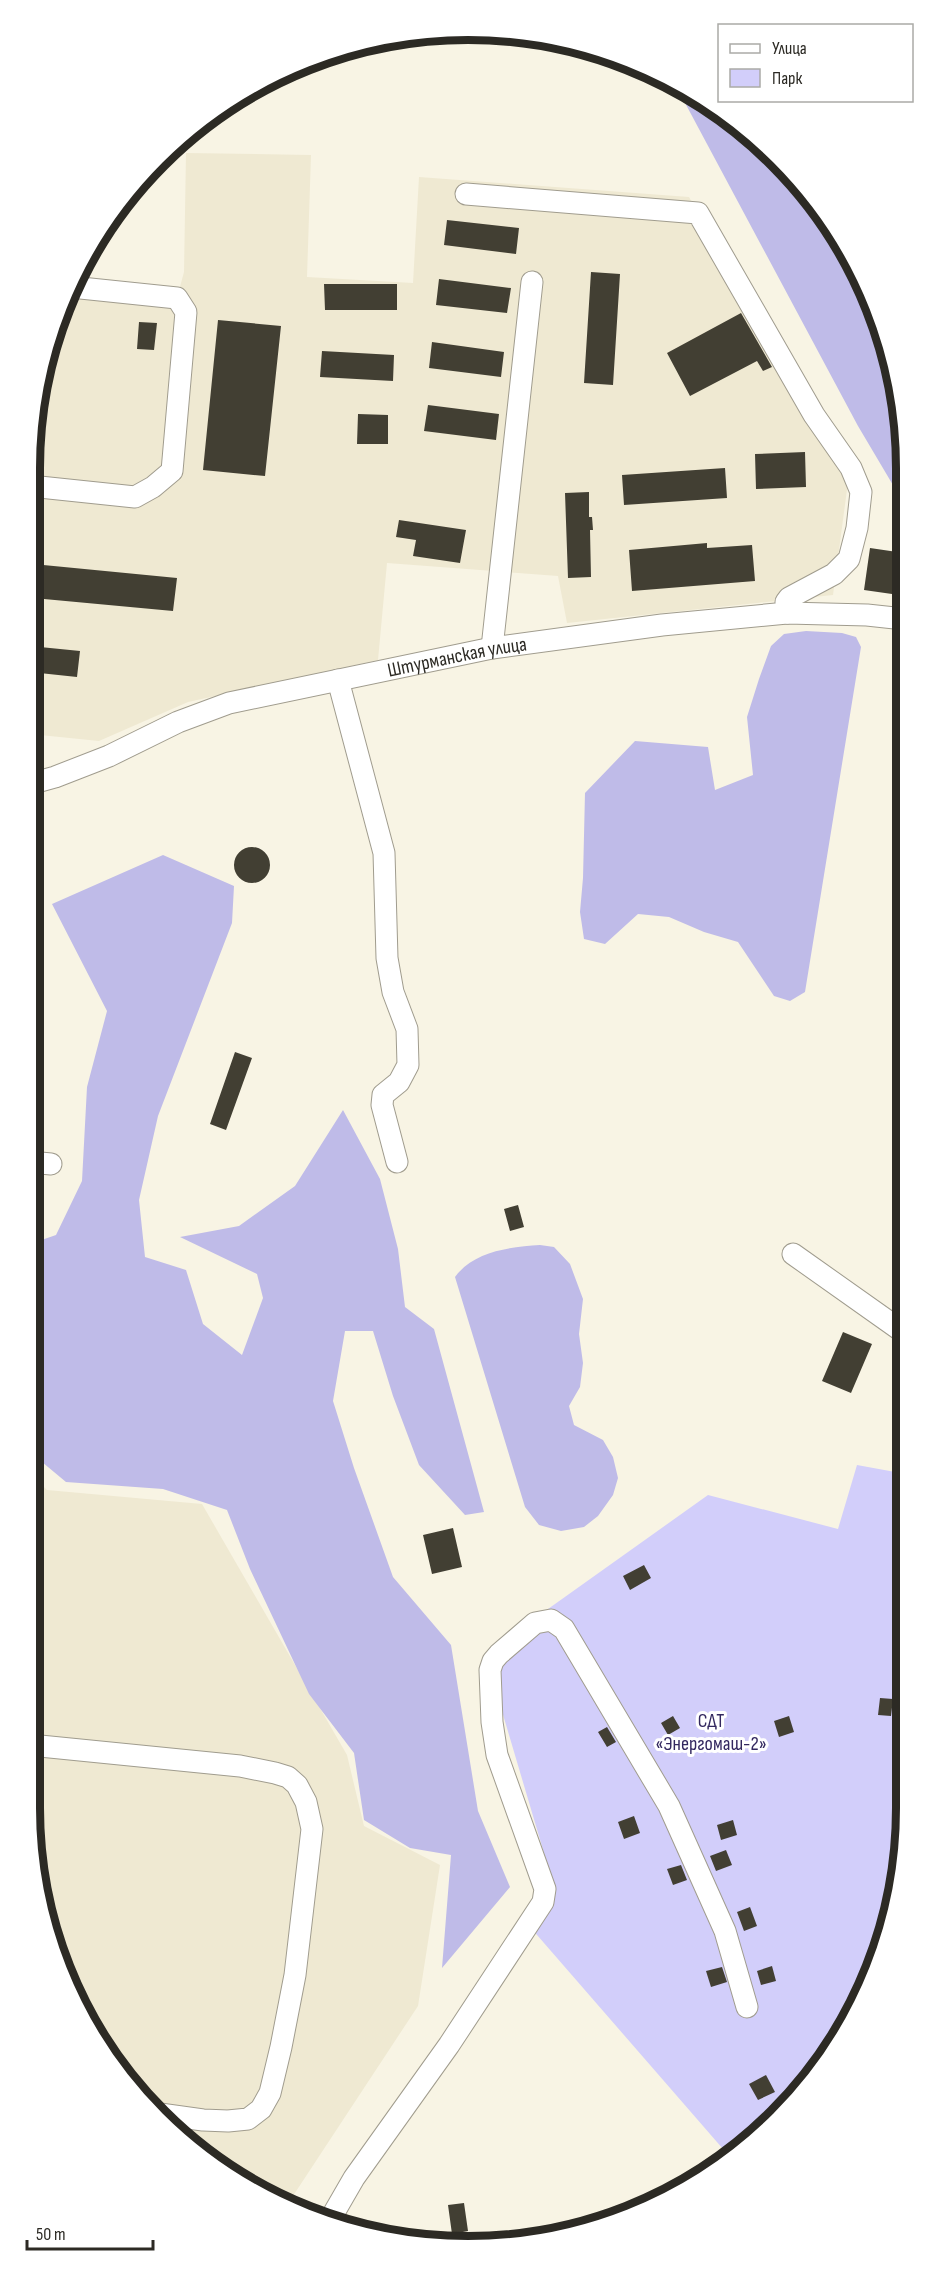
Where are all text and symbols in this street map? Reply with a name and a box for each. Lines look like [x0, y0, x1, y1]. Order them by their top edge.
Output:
legend [718, 24, 913, 102]
text: Улица [772, 38, 807, 59]
text: Парк [772, 68, 803, 89]
street label: Штурманская улица [385, 632, 528, 683]
park label: СДТ «Энергомаш-2» [655, 1709, 767, 1756]
scale bar [27, 2213, 153, 2251]
text: 50 m [36, 2224, 66, 2245]

